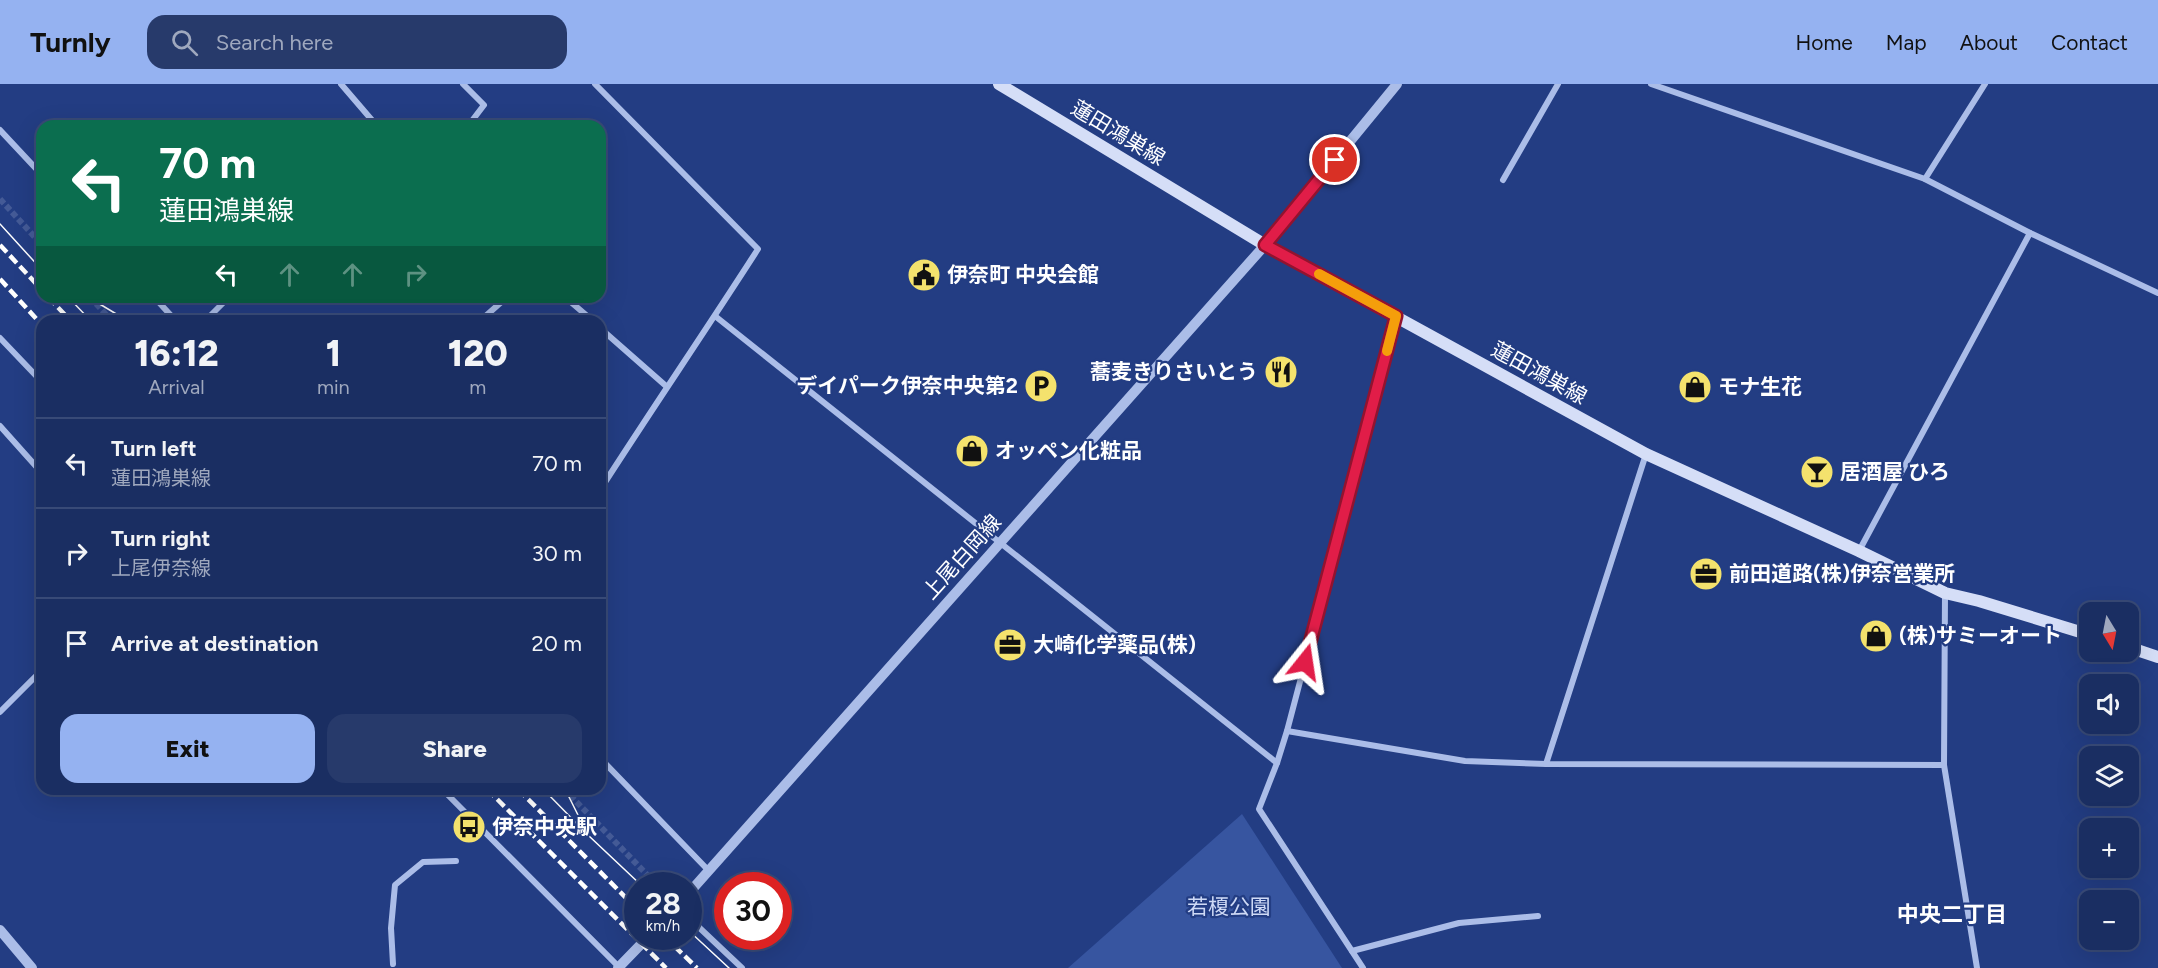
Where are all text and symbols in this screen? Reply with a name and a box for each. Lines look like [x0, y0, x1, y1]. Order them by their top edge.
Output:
search box [147, 15, 567, 69]
text: Turnly [30, 25, 111, 59]
icon: search [168, 26, 201, 59]
text: Search here [216, 29, 333, 56]
text: Home [1796, 30, 1853, 55]
text: Map [1886, 30, 1927, 55]
text: About [1960, 30, 2018, 55]
text: Contact [2051, 30, 2128, 55]
street label: 蓮田鴻巣線 [1067, 95, 1170, 170]
pin [1309, 134, 1360, 185]
text: 70 m [159, 138, 256, 189]
icon: arrive [1318, 143, 1351, 176]
icon: left [60, 144, 138, 222]
text: 蓮田鴻巣線 [159, 194, 294, 227]
public building icon: 伊奈町 中央会館 [906, 257, 942, 293]
icon: left [210, 258, 243, 291]
icon: ahead [273, 258, 306, 291]
icon: ahead [336, 258, 369, 291]
icon: right [399, 258, 432, 291]
place label: 伊奈町 中央会館 [947, 262, 1099, 287]
text: 16:12 [134, 332, 219, 375]
text: 1 [326, 332, 341, 375]
text: 120 [448, 332, 508, 375]
street label: 蓮田鴻巣線 [1487, 336, 1591, 409]
restaurant icon: 蕎麦きりさいとう [1263, 354, 1299, 390]
place label: 蕎麦きりさいとう [1090, 359, 1258, 384]
parking icon: デイパーク伊奈中央第2 [1023, 368, 1059, 404]
shop icon: モナ生花 [1677, 369, 1713, 405]
place label: デイパーク伊奈中央第2 [796, 373, 1018, 398]
place label: モナ生花 [1718, 374, 1802, 399]
text: Arrival [148, 375, 205, 399]
text: min [317, 375, 350, 399]
text: m [469, 375, 486, 399]
shop icon: オッペン化粧品 [954, 433, 990, 469]
text: Turn left [111, 435, 197, 462]
place label: オッペン化粧品 [995, 438, 1142, 463]
icon: left [60, 447, 93, 480]
text: 70 m [532, 450, 582, 477]
bar icon: 居酒屋 ひろ [1799, 454, 1835, 490]
place label: 居酒屋 ひろ [1840, 459, 1950, 484]
text: 蓮田鴻巣線 [111, 466, 211, 490]
street label: 上尾白岡線 [917, 509, 1006, 604]
text: Turn right [111, 525, 210, 552]
icon: right [60, 537, 93, 570]
text: 30 m [532, 540, 582, 567]
text: 上尾伊奈線 [111, 556, 211, 580]
office icon: 前田道路(株)伊奈営業所 [1688, 556, 1724, 592]
place label: 前田道路(株)伊奈営業所 [1729, 561, 1955, 586]
north arrow [2079, 602, 2139, 662]
map controls [2079, 602, 2139, 950]
shop icon: (株)サミーオート [1858, 618, 1894, 654]
place label: (株)サミーオート [1899, 623, 2062, 648]
icon: arrive [60, 627, 93, 660]
office icon: 大崎化学薬品(株) [992, 627, 1028, 663]
text: Arrive at destination [111, 630, 319, 657]
text: 20 m [531, 630, 582, 657]
position arrow [1273, 630, 1337, 694]
place label: 大崎化学薬品(株) [1033, 632, 1196, 657]
button: sound [2079, 674, 2139, 734]
button: Exit [60, 714, 315, 783]
button: Share [327, 714, 582, 783]
button: layers [2079, 746, 2139, 806]
bus stop icon: 伊奈中央駅 [451, 809, 487, 845]
place label: 伊奈中央駅 [492, 814, 597, 839]
button: + [2079, 818, 2139, 878]
speed limit sign: 30 [714, 872, 792, 950]
text: 28 [645, 885, 681, 922]
button: − [2079, 890, 2139, 950]
park label: 若榎公園 [1187, 894, 1271, 919]
district label: 中央二丁目 [1897, 901, 2007, 928]
text: km/h [646, 917, 680, 935]

